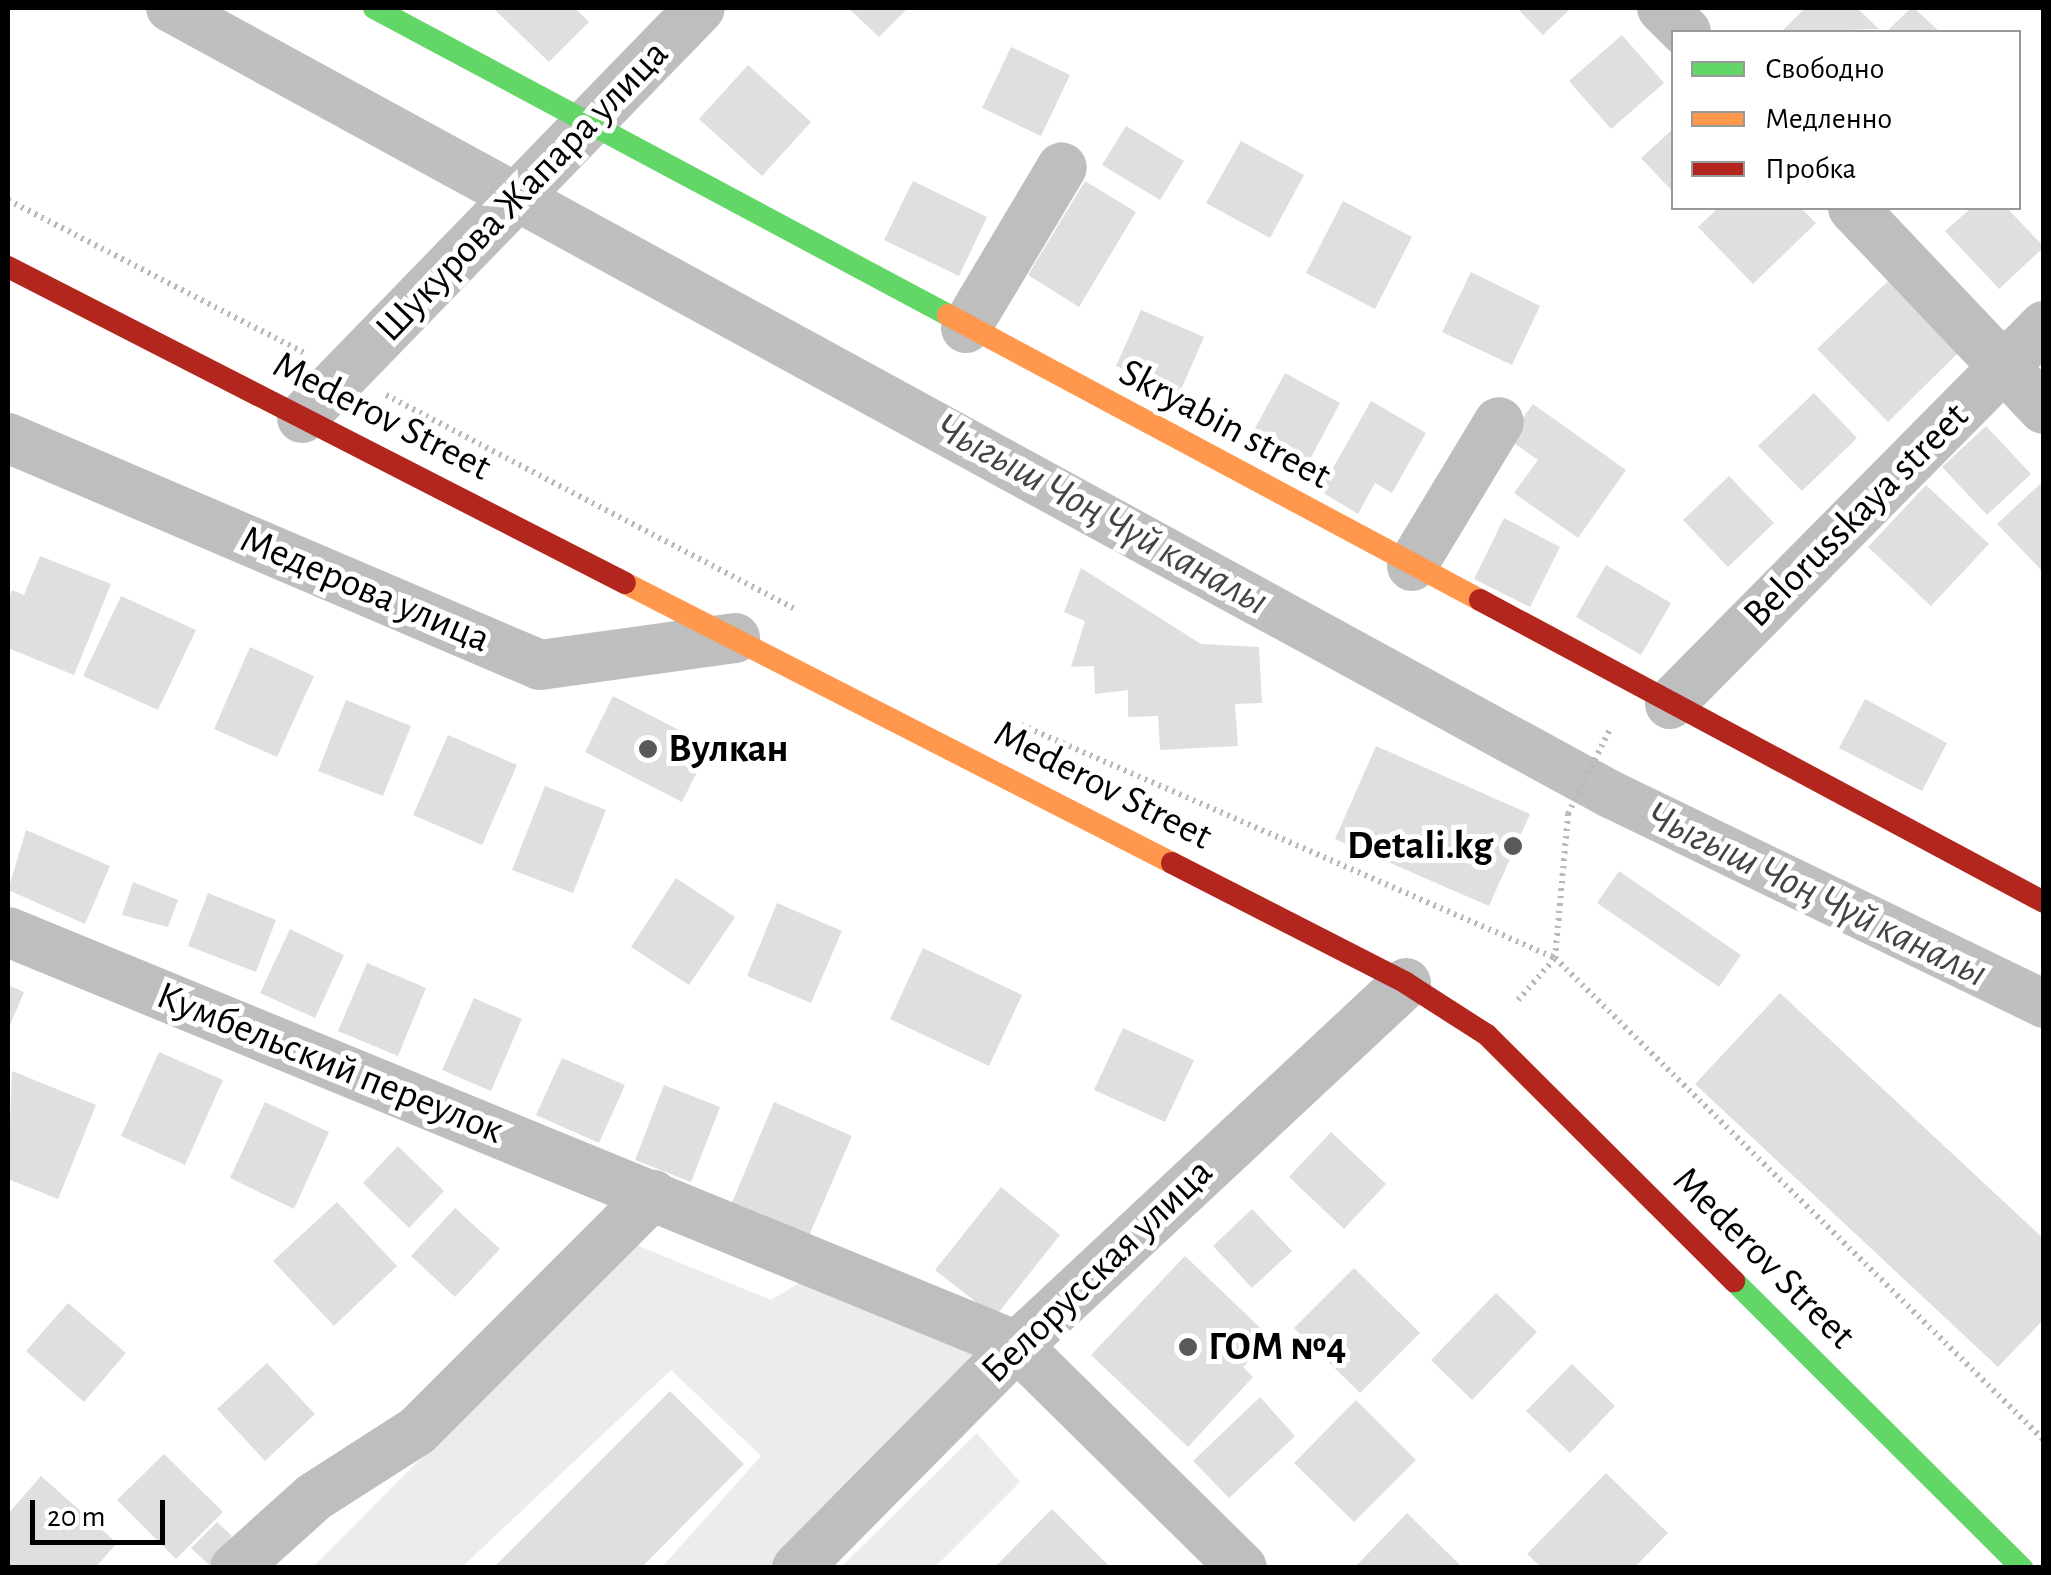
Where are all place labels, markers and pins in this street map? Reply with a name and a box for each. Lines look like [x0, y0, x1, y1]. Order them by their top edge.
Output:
place label: Вулкан [668, 725, 789, 773]
marker: Вулкан [637, 738, 659, 760]
place label: Detali.kg [1347, 822, 1493, 870]
marker: Detali.kg [1502, 835, 1524, 857]
place label: ГОМ №4 [1208, 1323, 1346, 1371]
marker: ГОМ №4 [1177, 1336, 1199, 1358]

